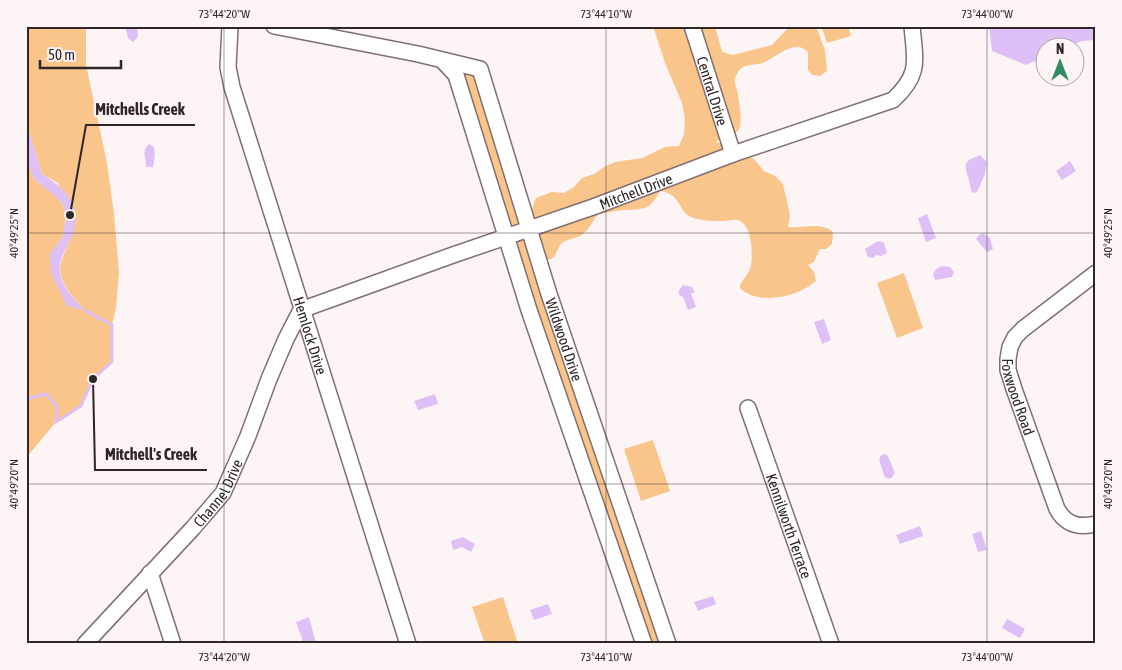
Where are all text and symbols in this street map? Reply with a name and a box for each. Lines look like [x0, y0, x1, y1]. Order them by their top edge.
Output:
text: 73°44'20"W [198, 7, 250, 21]
text: 73°44'10"W [580, 7, 632, 21]
text: 73°44'00"W [961, 7, 1013, 21]
scale bar [40, 38, 121, 70]
north arrow [1034, 38, 1084, 88]
text: N [1056, 41, 1064, 57]
text: 50 m [48, 46, 75, 63]
street label: Central Drive [694, 54, 732, 128]
callout: Mitchells Creek [86, 94, 195, 125]
text: Mitchells Creek [95, 100, 186, 118]
street label: Mitchell Drive [597, 169, 675, 212]
text: 40°49'25"N [7, 208, 21, 258]
text: 40°49'25"N [1101, 208, 1115, 258]
street label: Hemlock Drive [290, 294, 331, 377]
street label: Wildwood Drive [543, 296, 587, 383]
street label: Foxwood Road [1000, 359, 1038, 437]
callout: Mitchell's Creek [95, 439, 207, 470]
text: Mitchell's Creek [105, 445, 198, 463]
street label: Channel Drive [190, 456, 245, 530]
text: 40°49'20"N [7, 459, 21, 509]
text: 40°49'20"N [1101, 459, 1115, 509]
street label: Kennilworth Terrace [763, 471, 816, 581]
text: 73°44'20"W [198, 650, 250, 664]
text: 73°44'10"W [580, 650, 632, 664]
text: 73°44'00"W [961, 650, 1013, 664]

